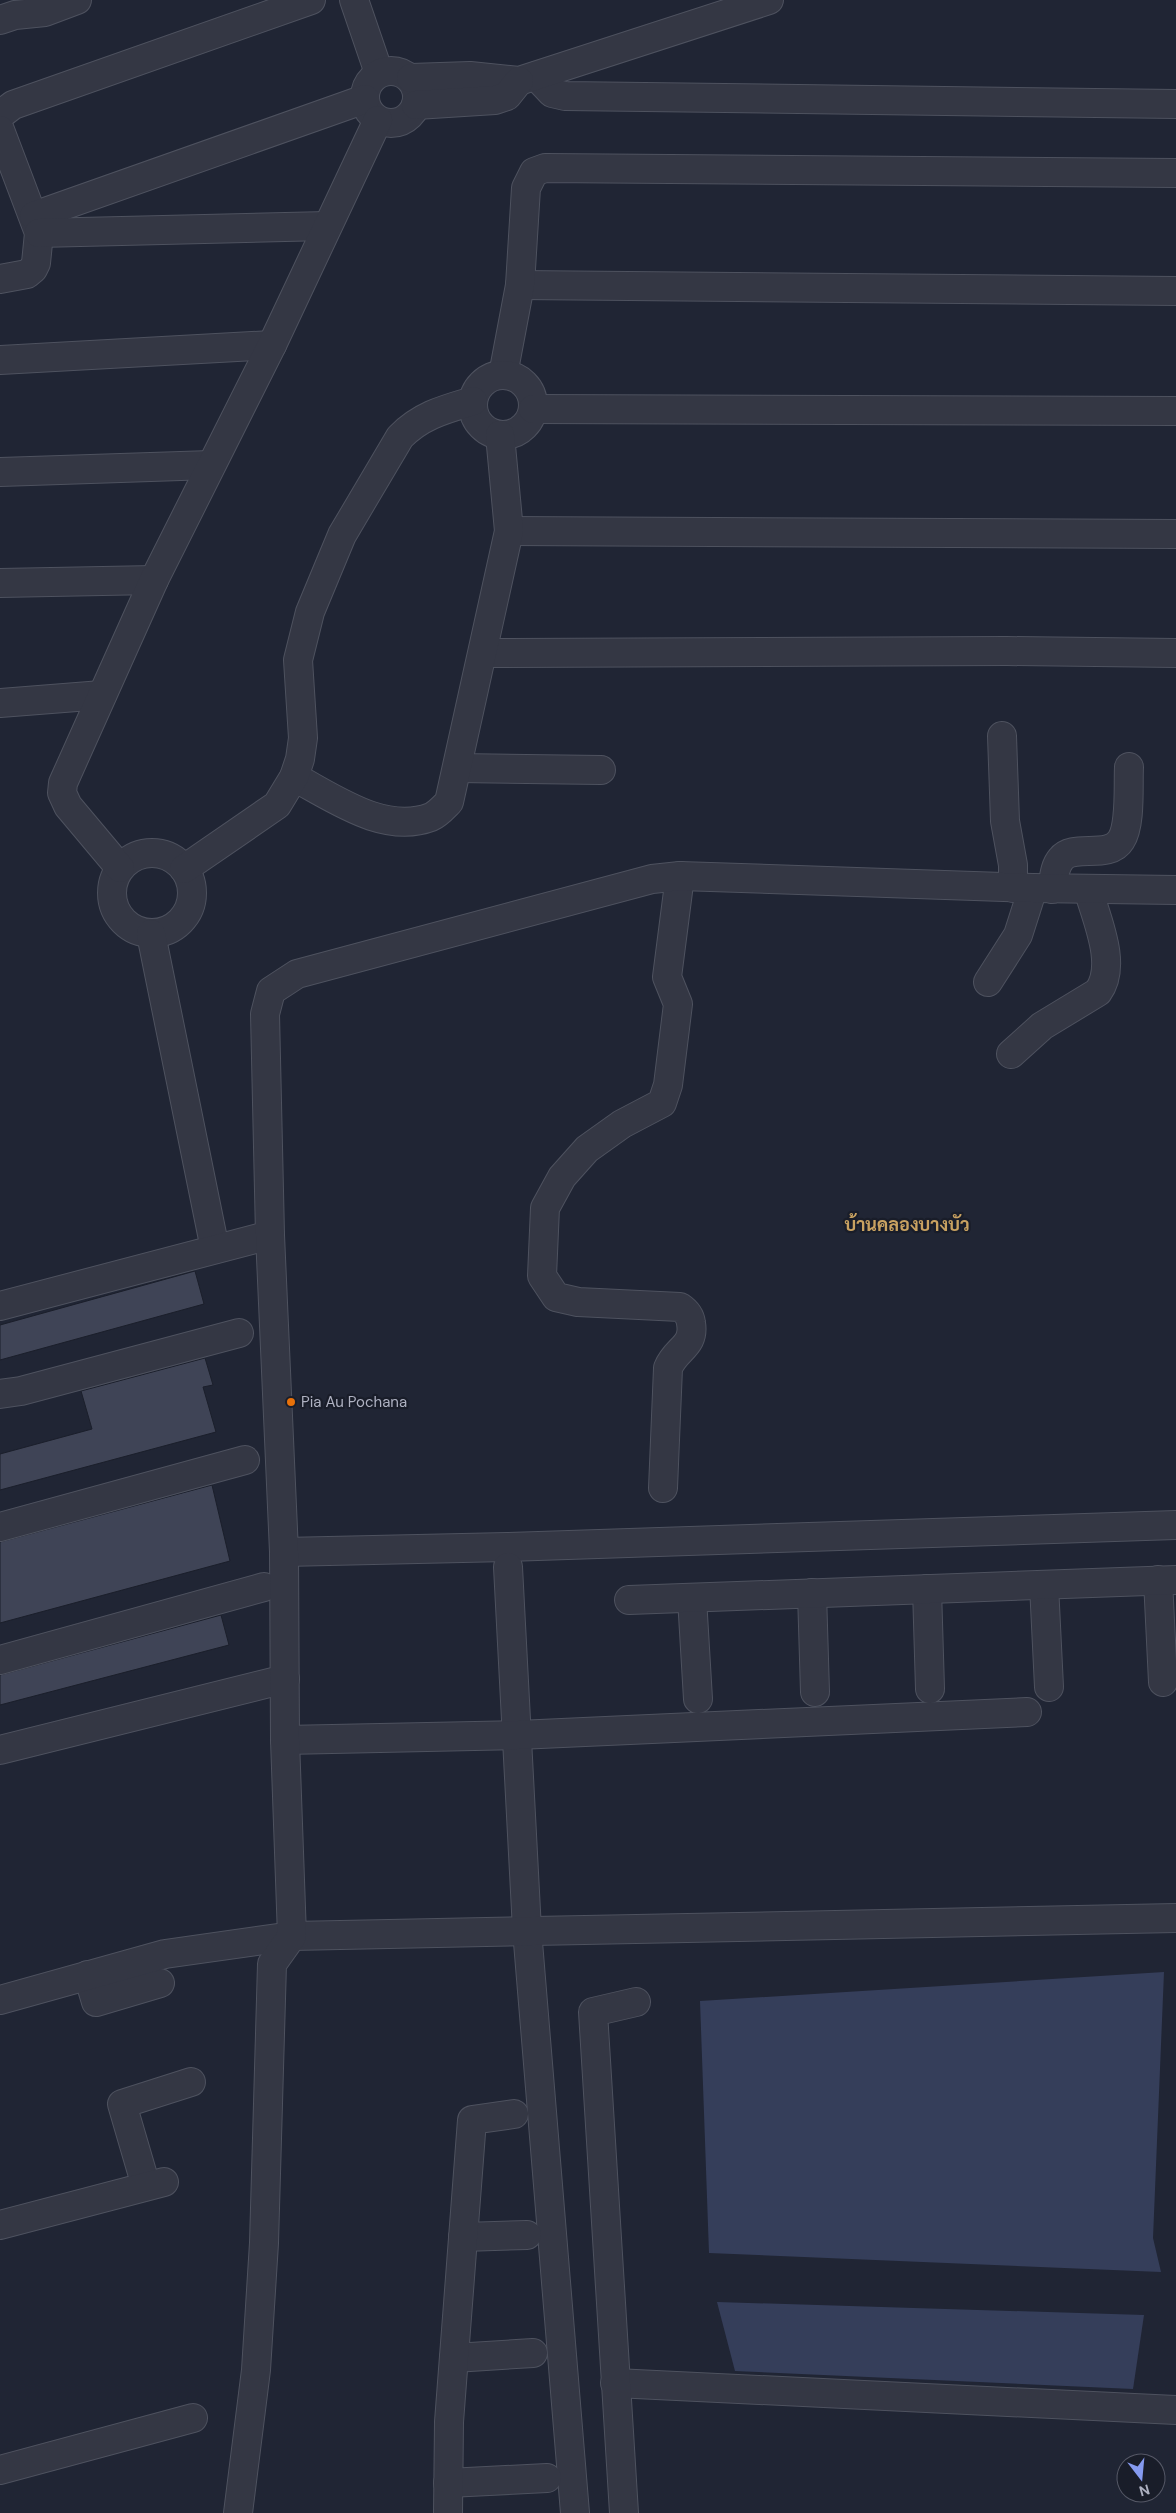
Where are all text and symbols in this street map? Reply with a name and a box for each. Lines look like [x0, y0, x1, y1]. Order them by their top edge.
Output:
district label: บ้านคลองบางบัว [844, 1213, 970, 1237]
place label: Pia Au Pochana [301, 1392, 407, 1412]
marker: Pia Au Pochana [285, 1396, 297, 1408]
north arrow [1116, 2453, 1166, 2503]
text: N [1137, 2480, 1152, 2501]

